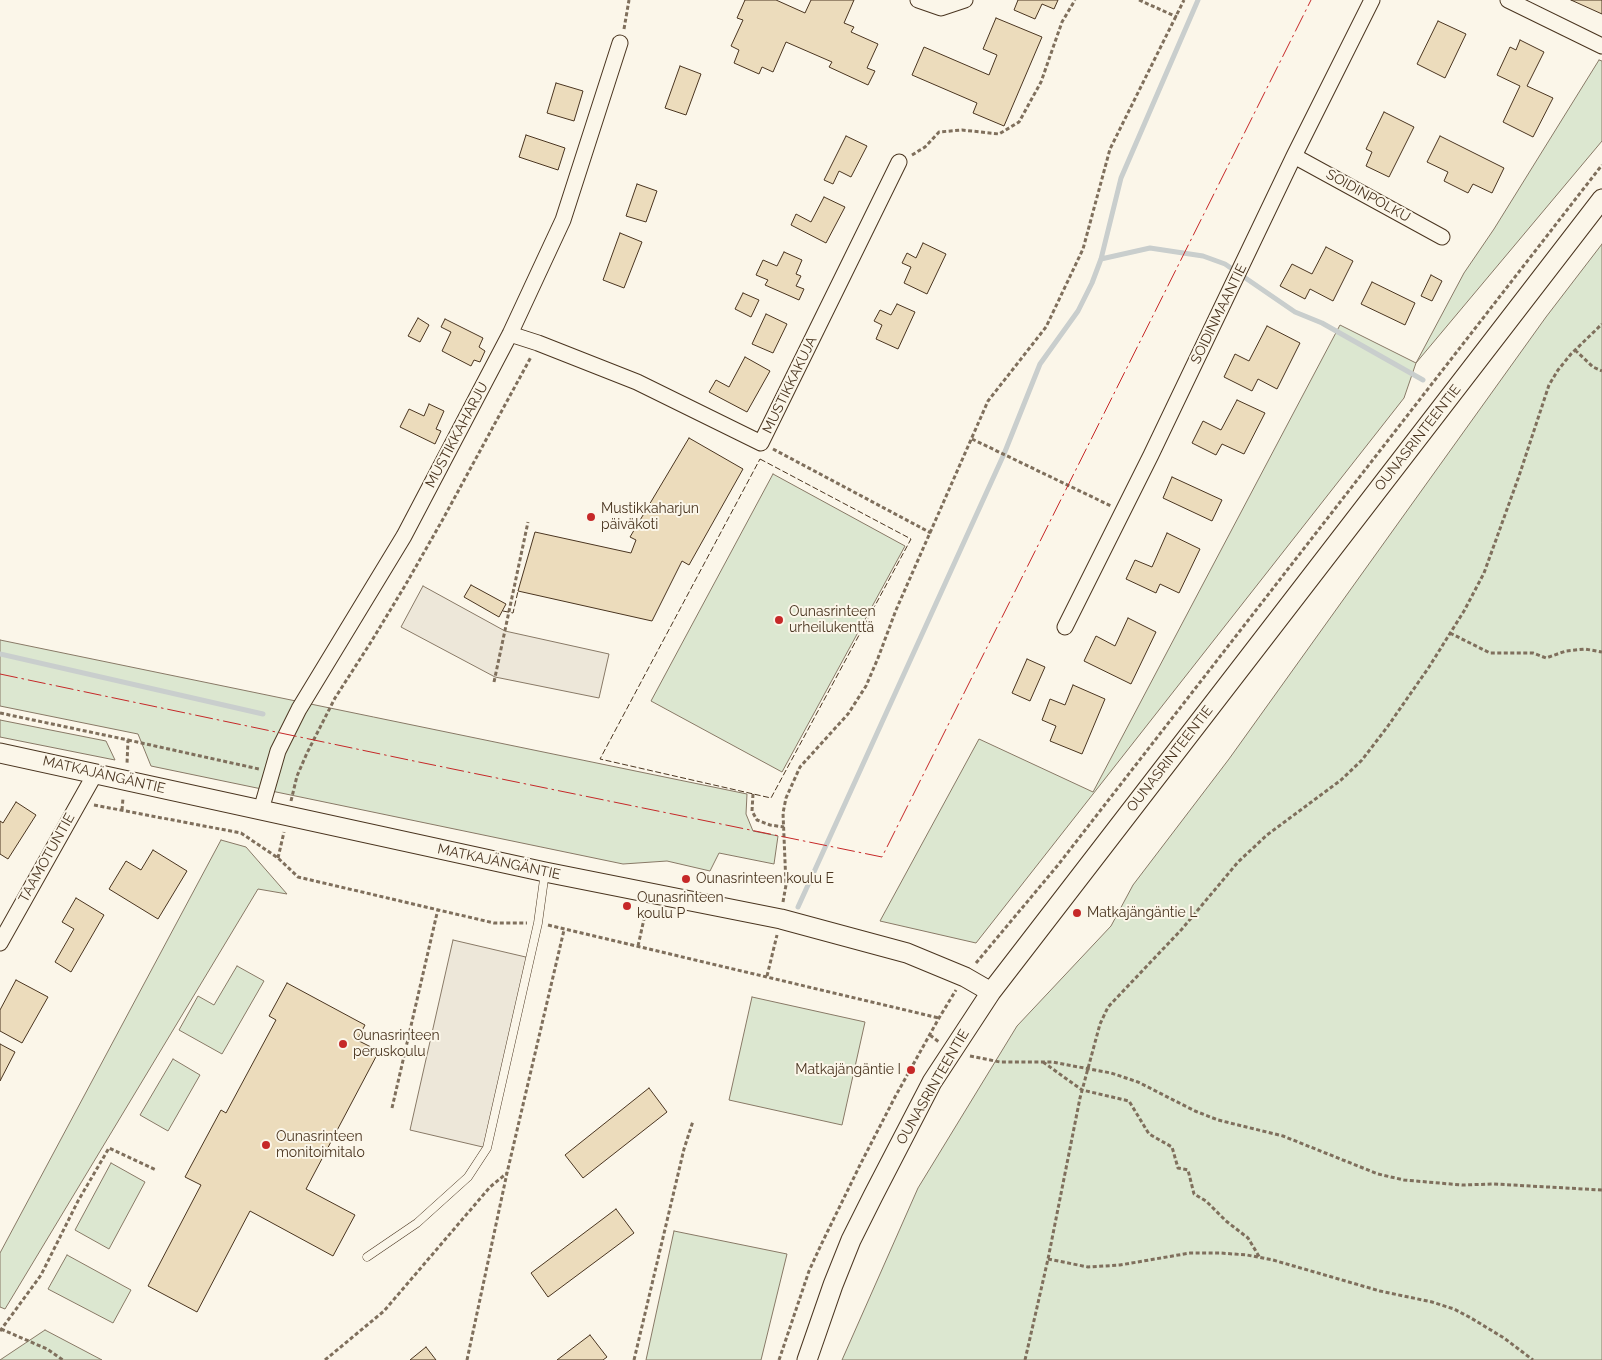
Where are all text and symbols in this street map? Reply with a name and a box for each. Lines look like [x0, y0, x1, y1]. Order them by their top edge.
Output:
street label: SOIDINPOLKU [1323, 166, 1413, 226]
street label: SOIDINMAANTIE [1187, 261, 1251, 367]
street label: MUSTIKKAKUJA [759, 334, 821, 436]
street label: MUSTIKKAHARJU [422, 379, 492, 491]
street label: OUNASRINTEENTIE [1371, 382, 1465, 494]
place label: Mustikkaharjun päiväkoti [601, 501, 699, 534]
marker: Mustikkaharjun päiväkoti [585, 511, 597, 523]
place label: Ounasrinteen urheilukenttä [789, 604, 876, 636]
marker: Ounasrinteen urheilukenttä [773, 614, 785, 626]
street label: OUNASRINTEENTIE [1123, 703, 1217, 815]
street label: MATKAJÄNGÄNTIE [41, 753, 167, 797]
street label: TAAMOTUNTIE [16, 810, 78, 906]
street label: MATKAJÄNGÄNTIE [436, 841, 562, 883]
place label: Ounasrinteen koulu E [696, 871, 834, 887]
marker: Ounasrinteen koulu E [680, 873, 692, 885]
place label: Ounasrinteen koulu P [637, 890, 724, 922]
marker: Ounasrinteen koulu P [621, 900, 633, 912]
place label: Matkajängäntie L [1087, 905, 1198, 921]
marker: Matkajängäntie L [1071, 907, 1083, 919]
street label: OUNASRINTEENTIE [893, 1026, 973, 1148]
place label: Ounasrinteen peruskoulu [353, 1028, 440, 1060]
marker: Ounasrinteen peruskoulu [337, 1038, 349, 1050]
place label: Matkajängäntie I [795, 1062, 901, 1078]
marker: Matkajängäntie I [905, 1064, 917, 1076]
place label: Ounasrinteen monitoimitalo [276, 1129, 365, 1162]
marker: Ounasrinteen monitoimitalo [260, 1139, 272, 1151]

